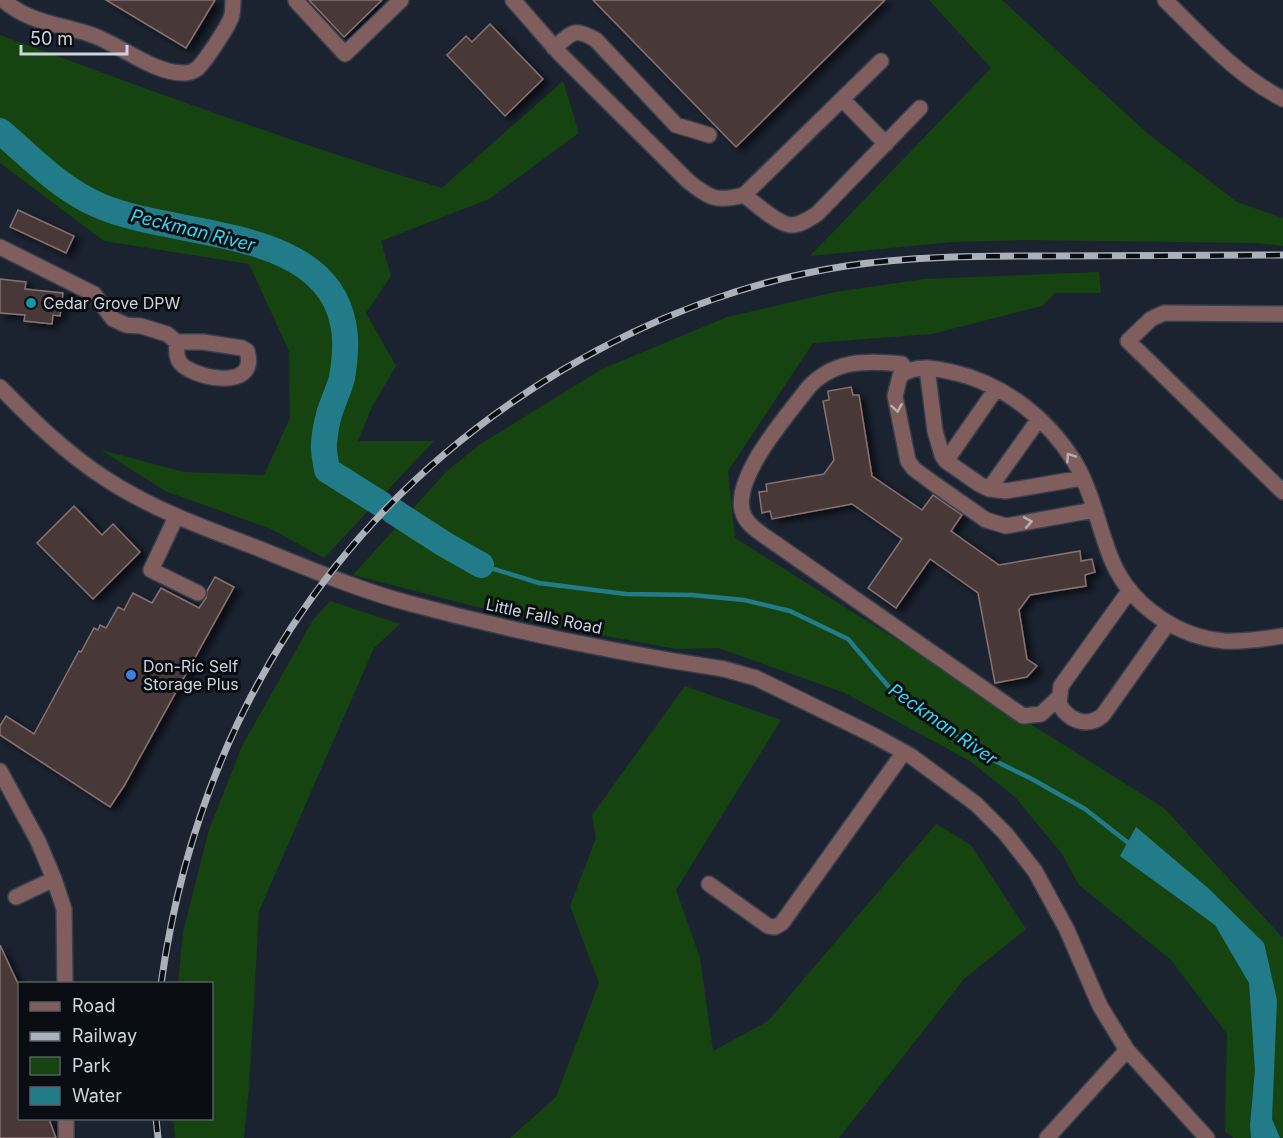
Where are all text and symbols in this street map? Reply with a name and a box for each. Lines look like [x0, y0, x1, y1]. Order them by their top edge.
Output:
scale bar [21, 18, 128, 56]
text: 50 m [30, 28, 73, 49]
water label: Peckman River [129, 204, 258, 256]
place label: Cedar Grove DPW [43, 293, 181, 313]
marker: Cedar Grove DPW [24, 296, 38, 310]
one-way arrow [890, 403, 903, 413]
one-way arrow [1066, 453, 1077, 464]
one-way arrow [1023, 516, 1033, 529]
street label: Little Falls Road [484, 594, 604, 638]
place label: Don-Ric Self Storage Plus [143, 656, 239, 694]
marker: Don-Ric Self Storage Plus [124, 668, 138, 682]
water label: Peckman River [885, 679, 1002, 770]
legend [18, 982, 213, 1120]
text: Road [72, 995, 115, 1016]
text: Railway [72, 1025, 137, 1046]
text: Park [72, 1055, 111, 1076]
text: Water [72, 1085, 122, 1106]

